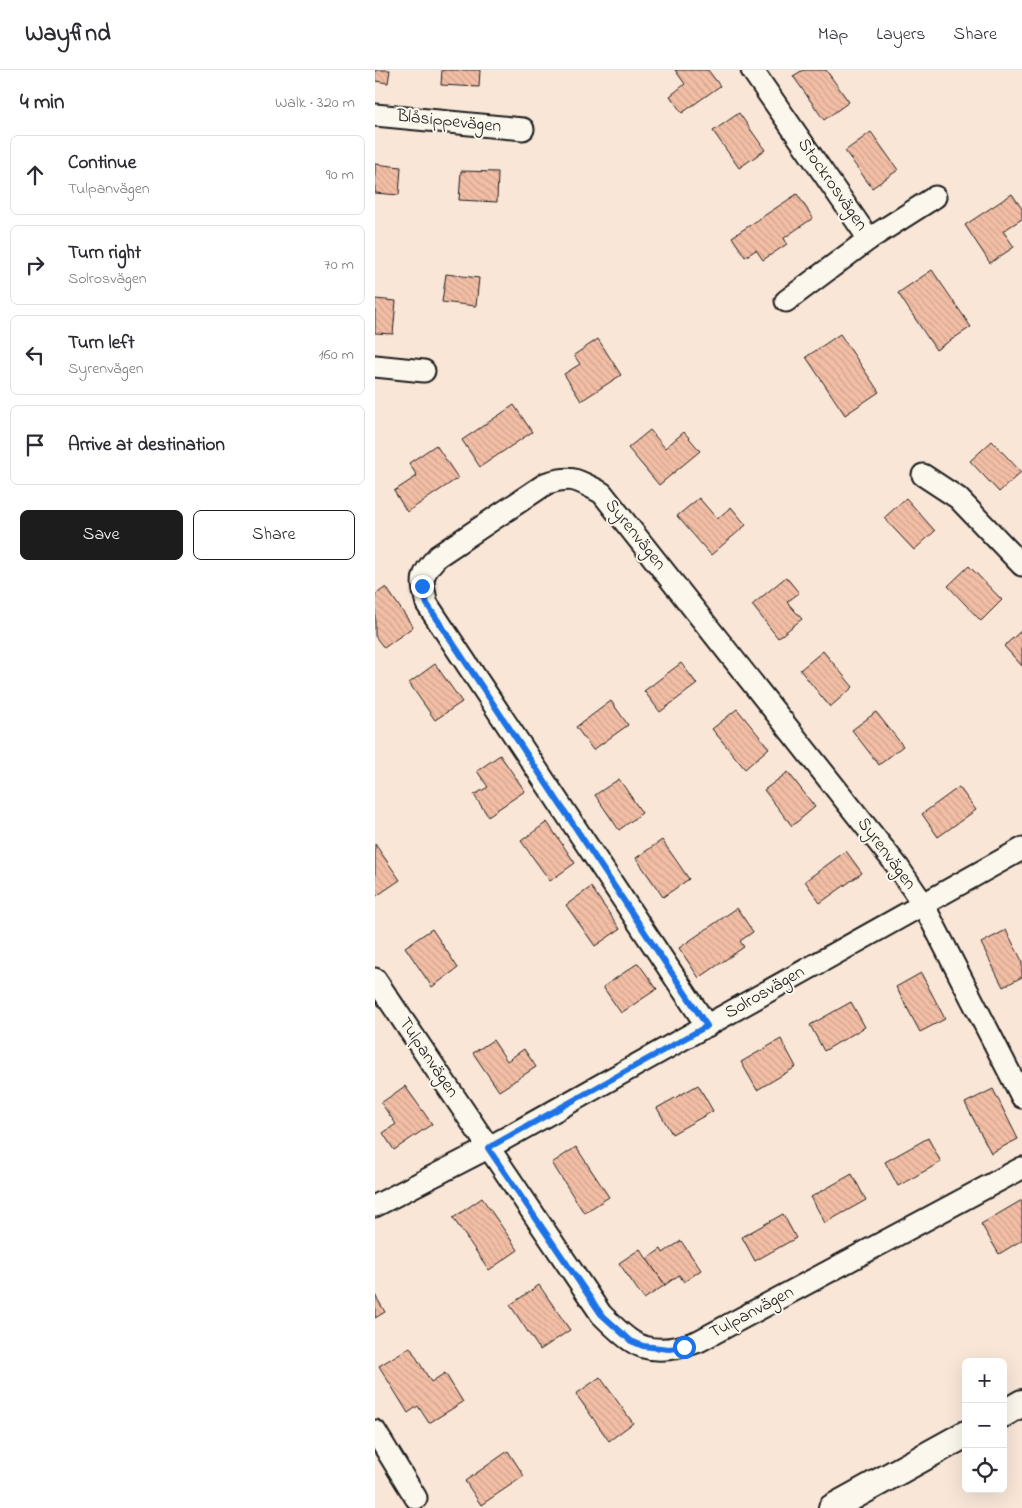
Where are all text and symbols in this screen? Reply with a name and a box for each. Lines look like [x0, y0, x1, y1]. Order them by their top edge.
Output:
text: Wayfind [25, 17, 111, 52]
text: Map [818, 22, 848, 48]
text: Layers [876, 22, 926, 48]
text: Share [954, 22, 997, 48]
text: 4 min [20, 88, 64, 118]
text: Walk · 320 m [275, 91, 355, 115]
street label: Blåsippevägen [394, 103, 503, 141]
street label: Stockrosvägen [790, 133, 874, 237]
text: Continue [68, 150, 136, 177]
icon: ahead [21, 161, 49, 189]
text: 90 m [326, 163, 354, 187]
text: Tulpanvägen [68, 177, 150, 201]
text: Turn right [68, 240, 141, 267]
icon: right [21, 251, 49, 279]
text: 70 m [324, 253, 354, 277]
text: Solrosvägen [68, 267, 147, 291]
text: Turn left [68, 330, 135, 357]
icon: left [21, 341, 49, 369]
text: 160 m [319, 343, 354, 367]
text: Syrenvägen [68, 357, 144, 381]
icon: arrive [21, 431, 49, 459]
text: Arrive at destination [68, 432, 225, 459]
street label: Syrenvägen [597, 494, 672, 577]
button: Save [20, 510, 183, 560]
button: Share [193, 510, 355, 560]
route end [411, 575, 434, 598]
street label: Syrenvägen [849, 812, 922, 897]
street label: Solrosvägen [720, 960, 810, 1027]
street label: Tulpanvägen [391, 1013, 465, 1104]
street label: Tulpanvägen [705, 1280, 799, 1347]
route start [673, 1336, 696, 1359]
map controls [962, 1358, 1007, 1493]
button: + [962, 1358, 1007, 1403]
button: − [962, 1403, 1007, 1448]
button: locate [962, 1448, 1007, 1493]

